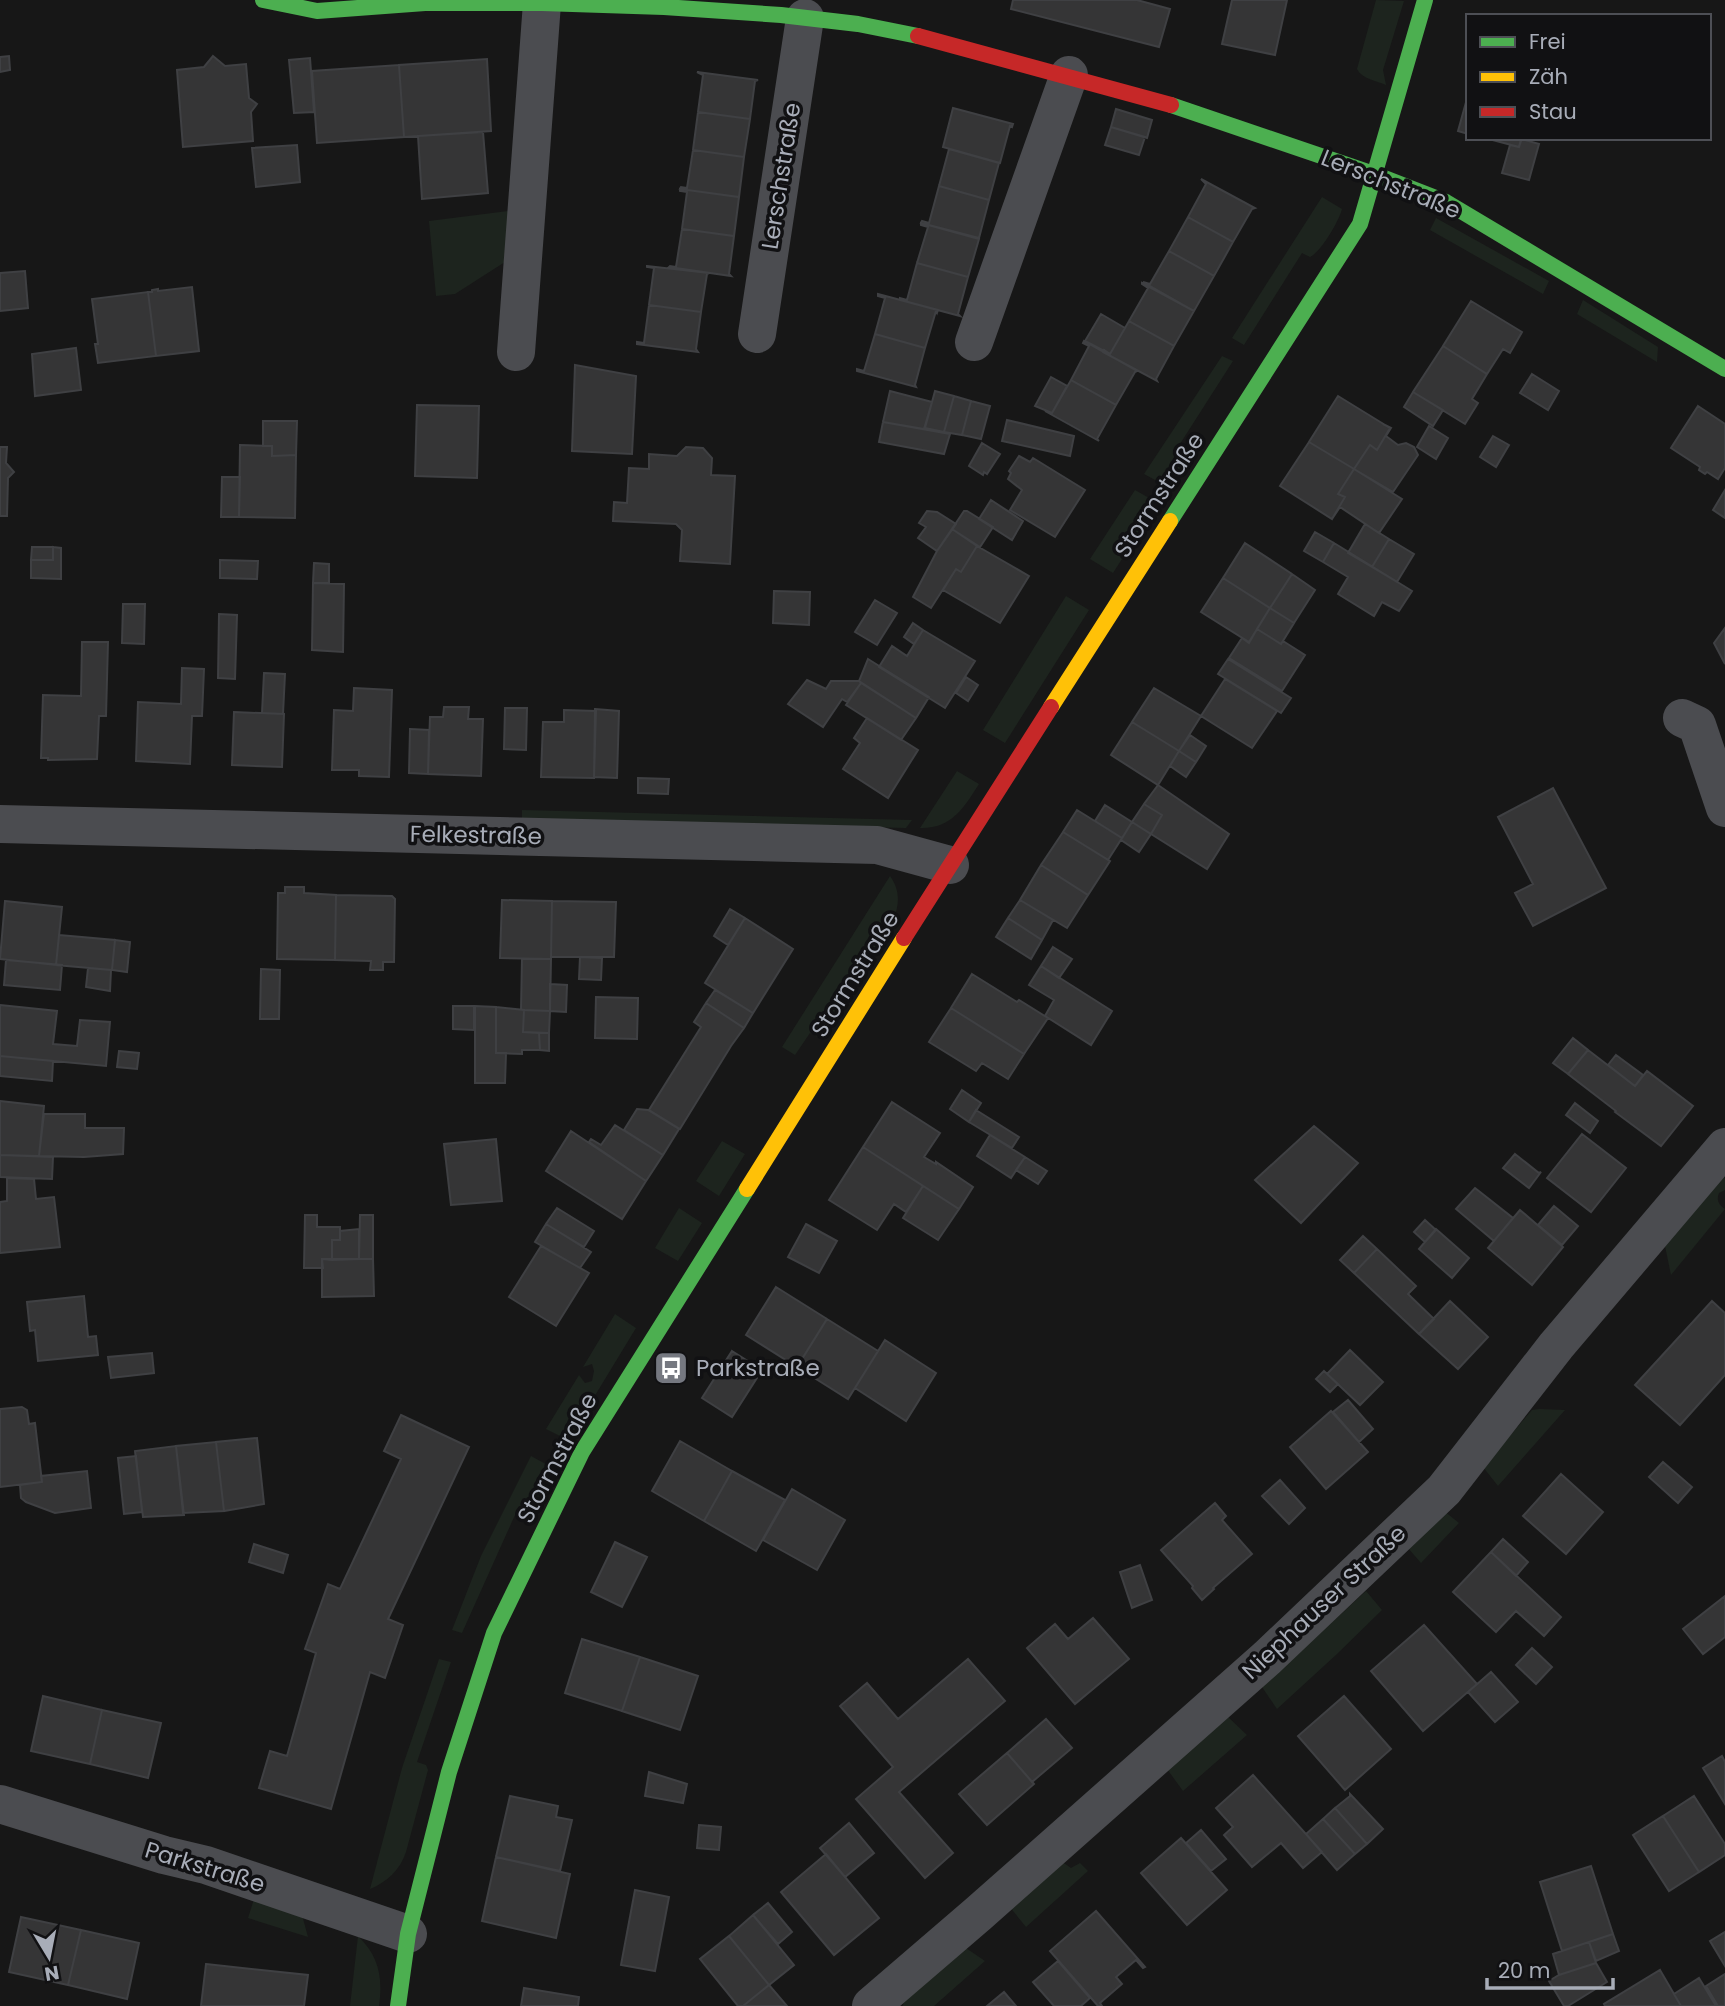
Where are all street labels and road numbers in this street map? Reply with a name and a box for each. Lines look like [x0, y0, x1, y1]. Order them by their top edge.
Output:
street label: Lerschstraße [754, 100, 808, 252]
street label: Lerschstraße [1316, 141, 1466, 227]
street label: Stormstraße [1107, 426, 1211, 564]
street label: Felkestraße [410, 818, 542, 852]
street label: Stormstraße [803, 905, 907, 1043]
street label: Stormstraße [509, 1387, 605, 1529]
street label: Niephauser Straße [1235, 1517, 1413, 1687]
street label: Parkstraße [141, 1834, 269, 1900]

